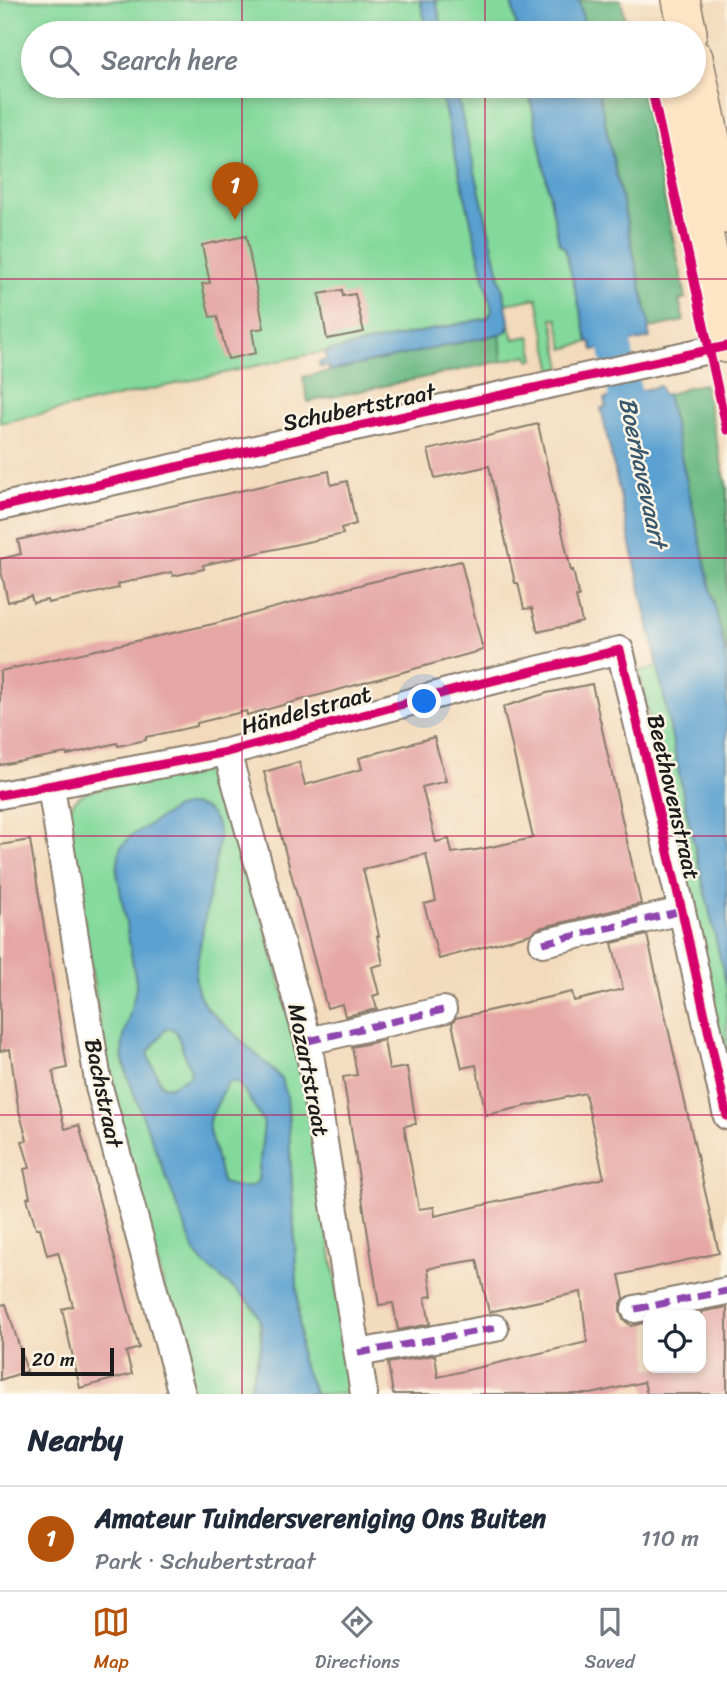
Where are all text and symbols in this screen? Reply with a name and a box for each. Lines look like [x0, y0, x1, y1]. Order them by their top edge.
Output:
search box [21, 21, 706, 98]
text: Search here [101, 37, 238, 83]
icon: search [45, 41, 83, 79]
pin: 1 [212, 162, 258, 220]
street label: Schubertstraat [279, 371, 441, 444]
water label: Boerhavevaart [607, 393, 680, 555]
street label: Händelstraat [236, 673, 376, 748]
your location [407, 684, 441, 718]
street label: Beethovenstraat [635, 710, 712, 884]
street label: Mozartstraat [276, 1000, 341, 1140]
street label: Bachstraat [72, 1035, 135, 1153]
map controls [643, 1310, 706, 1373]
button: locate [643, 1310, 706, 1373]
text: 20 m [32, 1343, 75, 1376]
scale bar [21, 1345, 114, 1377]
text: Nearby [28, 1413, 123, 1467]
text: Amateur Tuindersvereniging Ons Buiten [95, 1495, 546, 1541]
text: 1 [46, 1518, 56, 1559]
text: 110 m [641, 1518, 699, 1559]
text: Park · Schubertstraat [95, 1541, 315, 1582]
tab: Map [92, 1603, 130, 1678]
tab: Directions [315, 1603, 400, 1678]
tab: Saved [585, 1603, 635, 1678]

